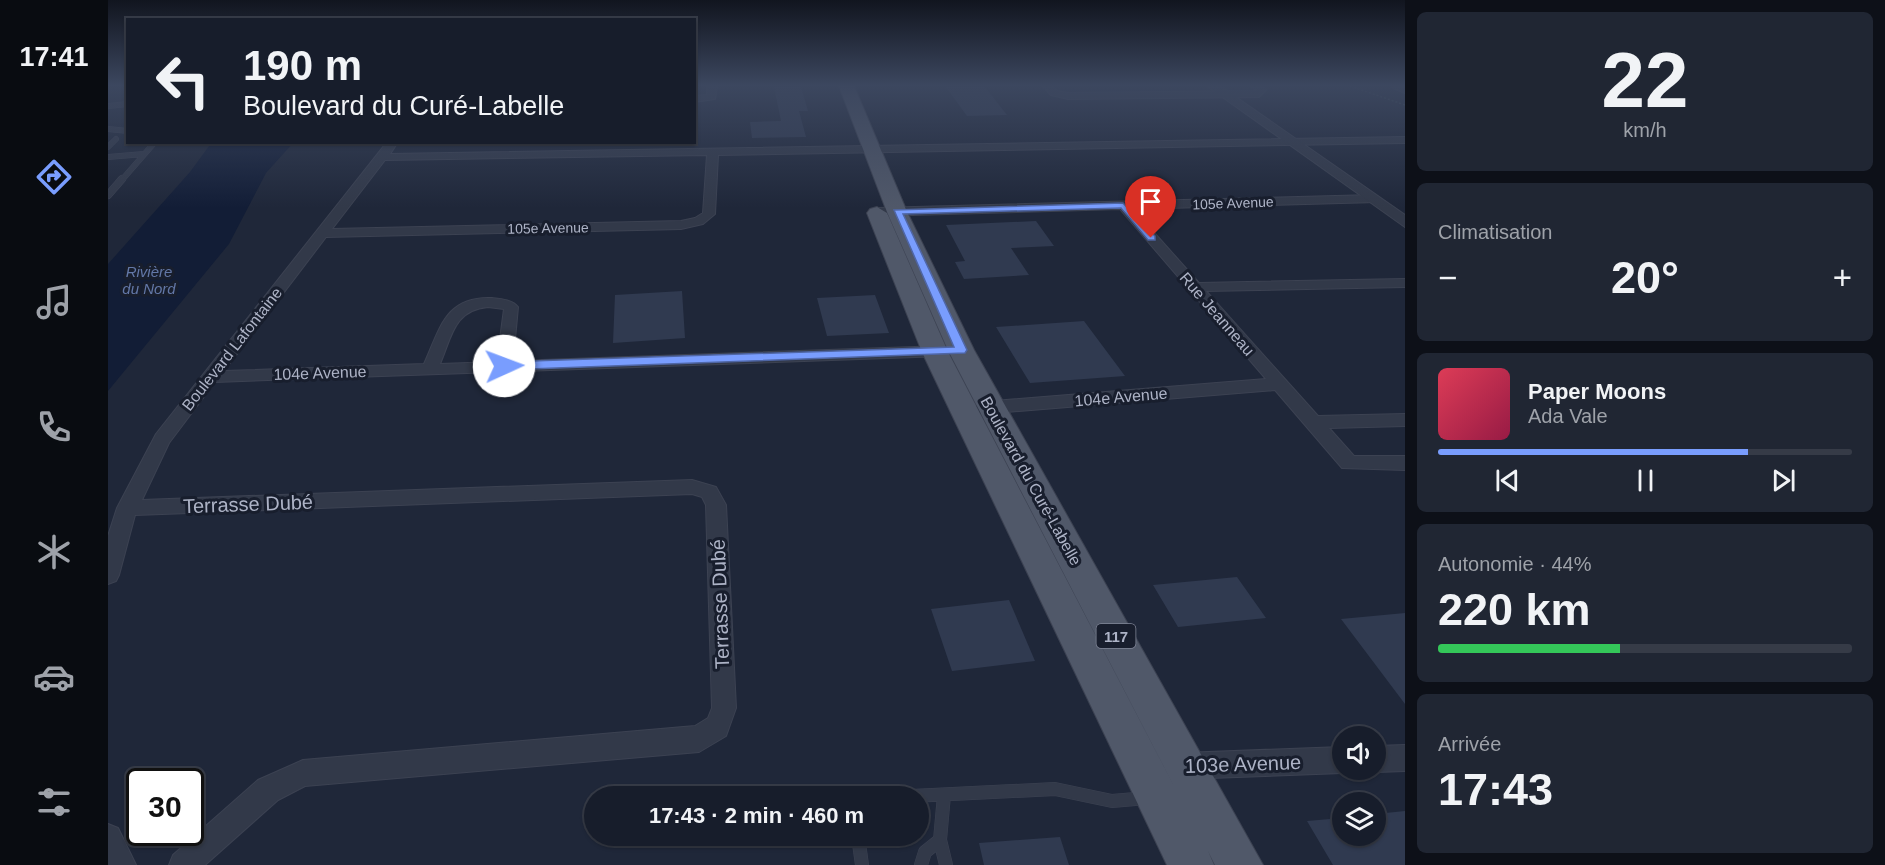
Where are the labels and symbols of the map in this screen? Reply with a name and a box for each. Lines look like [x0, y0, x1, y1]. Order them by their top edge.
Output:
pin [1125, 176, 1176, 238]
street label: 105e Avenue [1192, 194, 1274, 212]
street label: 105e Avenue [507, 219, 589, 237]
water label: Rivière du Nord [122, 263, 176, 297]
street label: Rue Jeanneau [1176, 269, 1258, 359]
street label: Boulevard Lafontaine [179, 284, 285, 414]
position arrow [472, 334, 536, 398]
street label: 104e Avenue [273, 363, 367, 383]
street label: 104e Avenue [1074, 384, 1168, 410]
street label: Boulevard du Curé-Labelle [977, 394, 1085, 568]
street label: Terrasse Dubé [183, 491, 313, 517]
street label: Terrasse Dubé [707, 539, 733, 669]
road number: 117 [1096, 624, 1136, 648]
street label: 103e Avenue [1184, 751, 1302, 777]
speed limit sign: 30 [126, 768, 204, 846]

